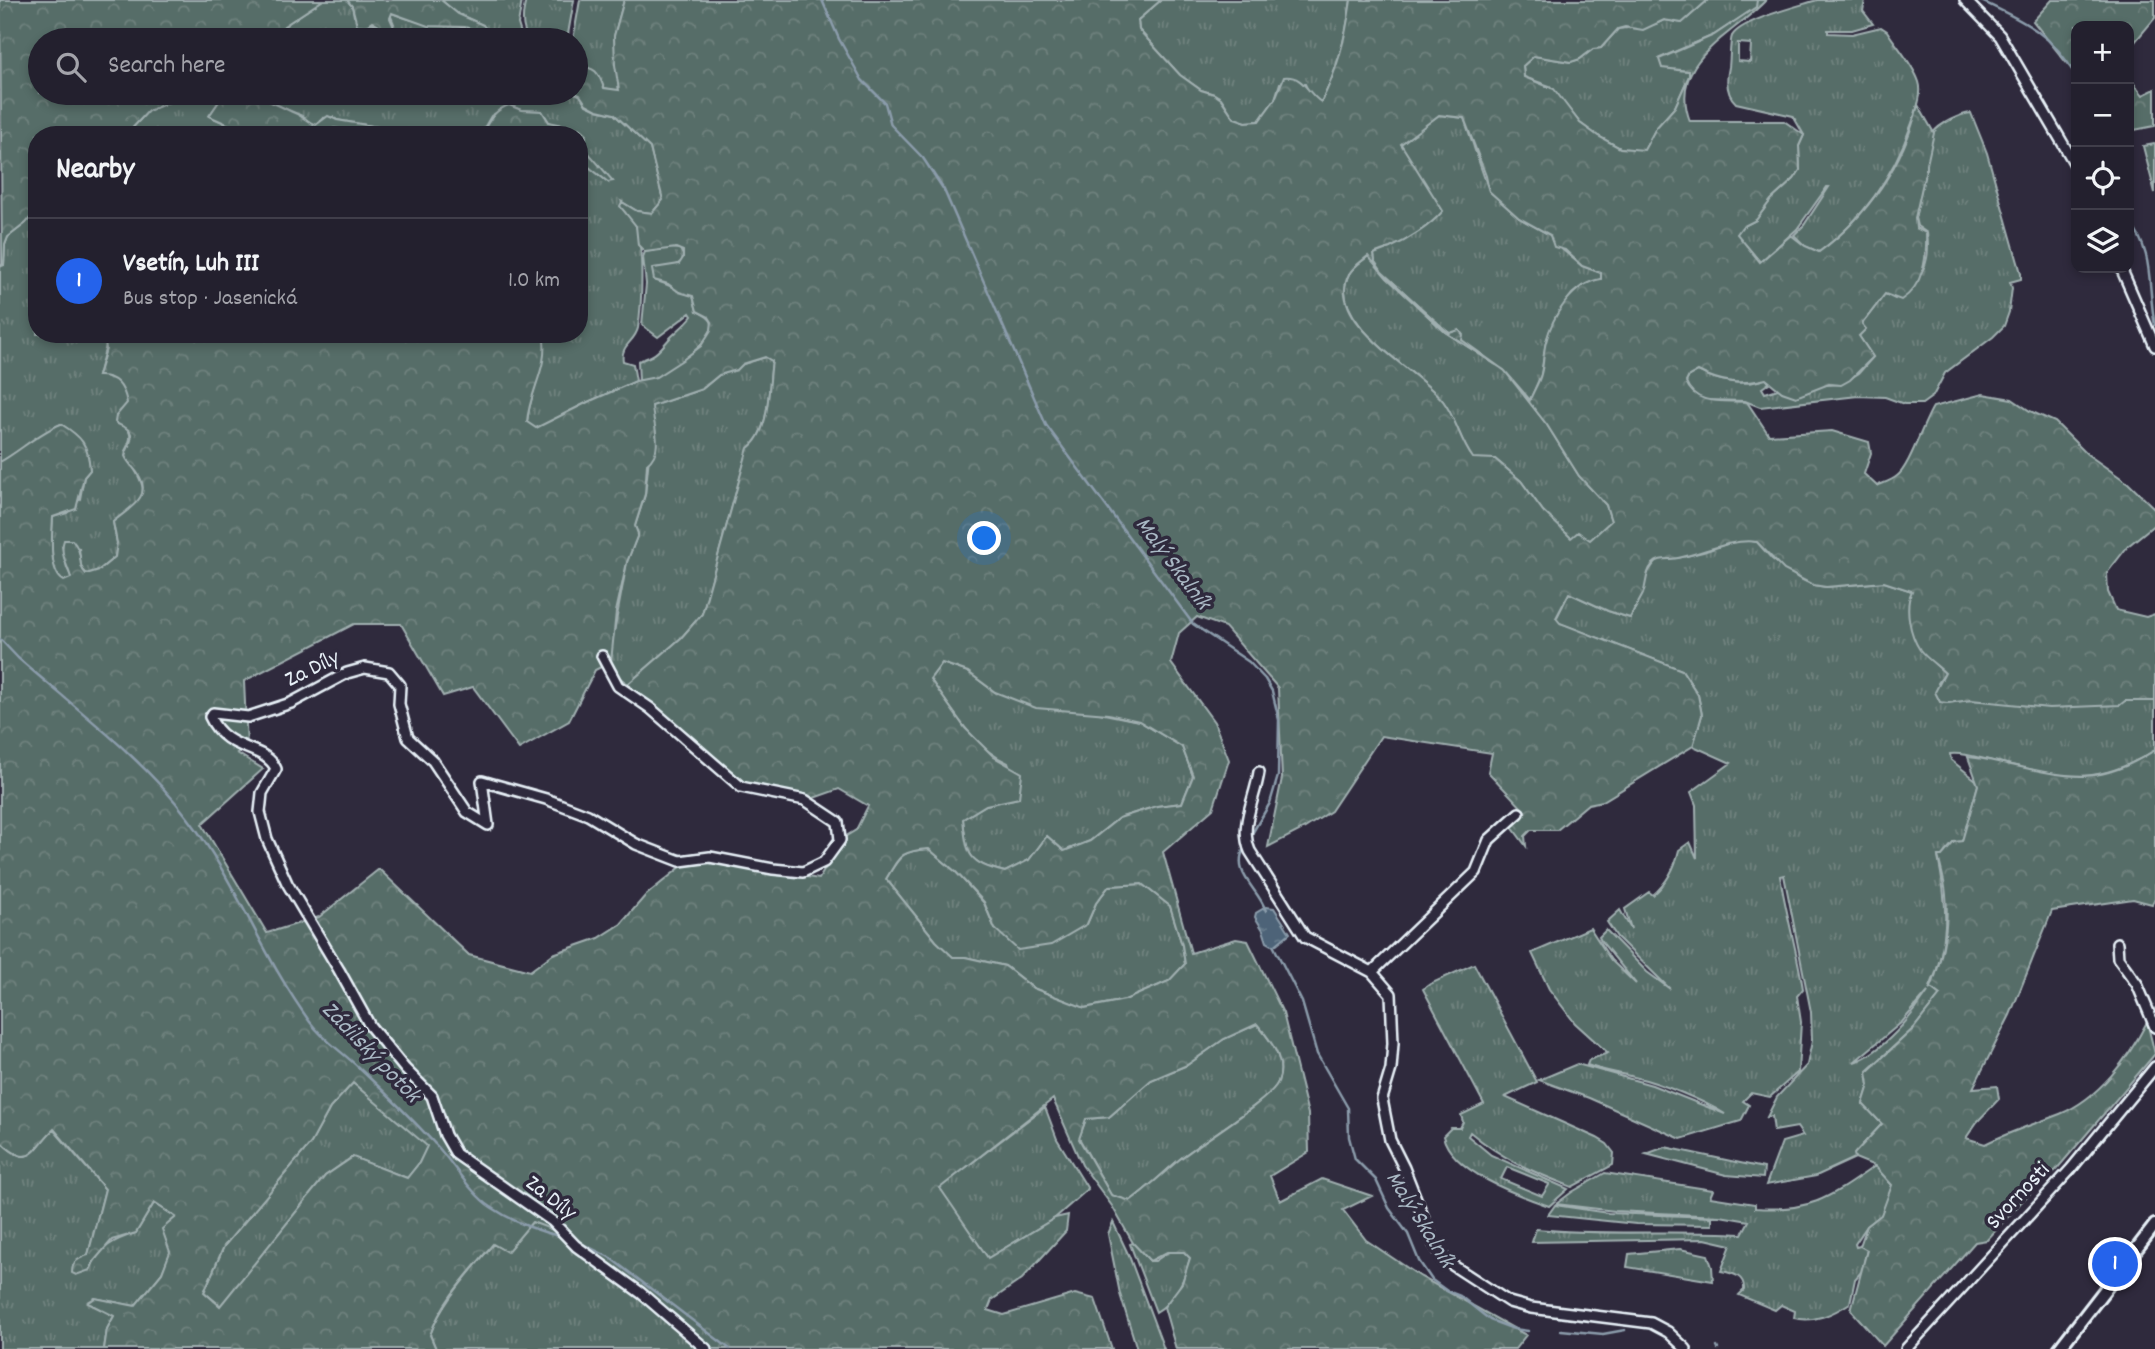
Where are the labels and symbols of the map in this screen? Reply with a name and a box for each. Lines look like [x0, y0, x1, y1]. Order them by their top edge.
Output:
water label: Malý Skalník [1126, 510, 1220, 619]
your location [967, 521, 1001, 555]
street label: Za Díly [280, 642, 346, 697]
water label: Zádilský potok [313, 994, 429, 1113]
street label: Svornosti [1979, 1156, 2059, 1238]
water label: Malý Skalník [1376, 1165, 1463, 1277]
street label: Za Díly [517, 1168, 583, 1230]
pin: 1 [2092, 1238, 2138, 1290]

